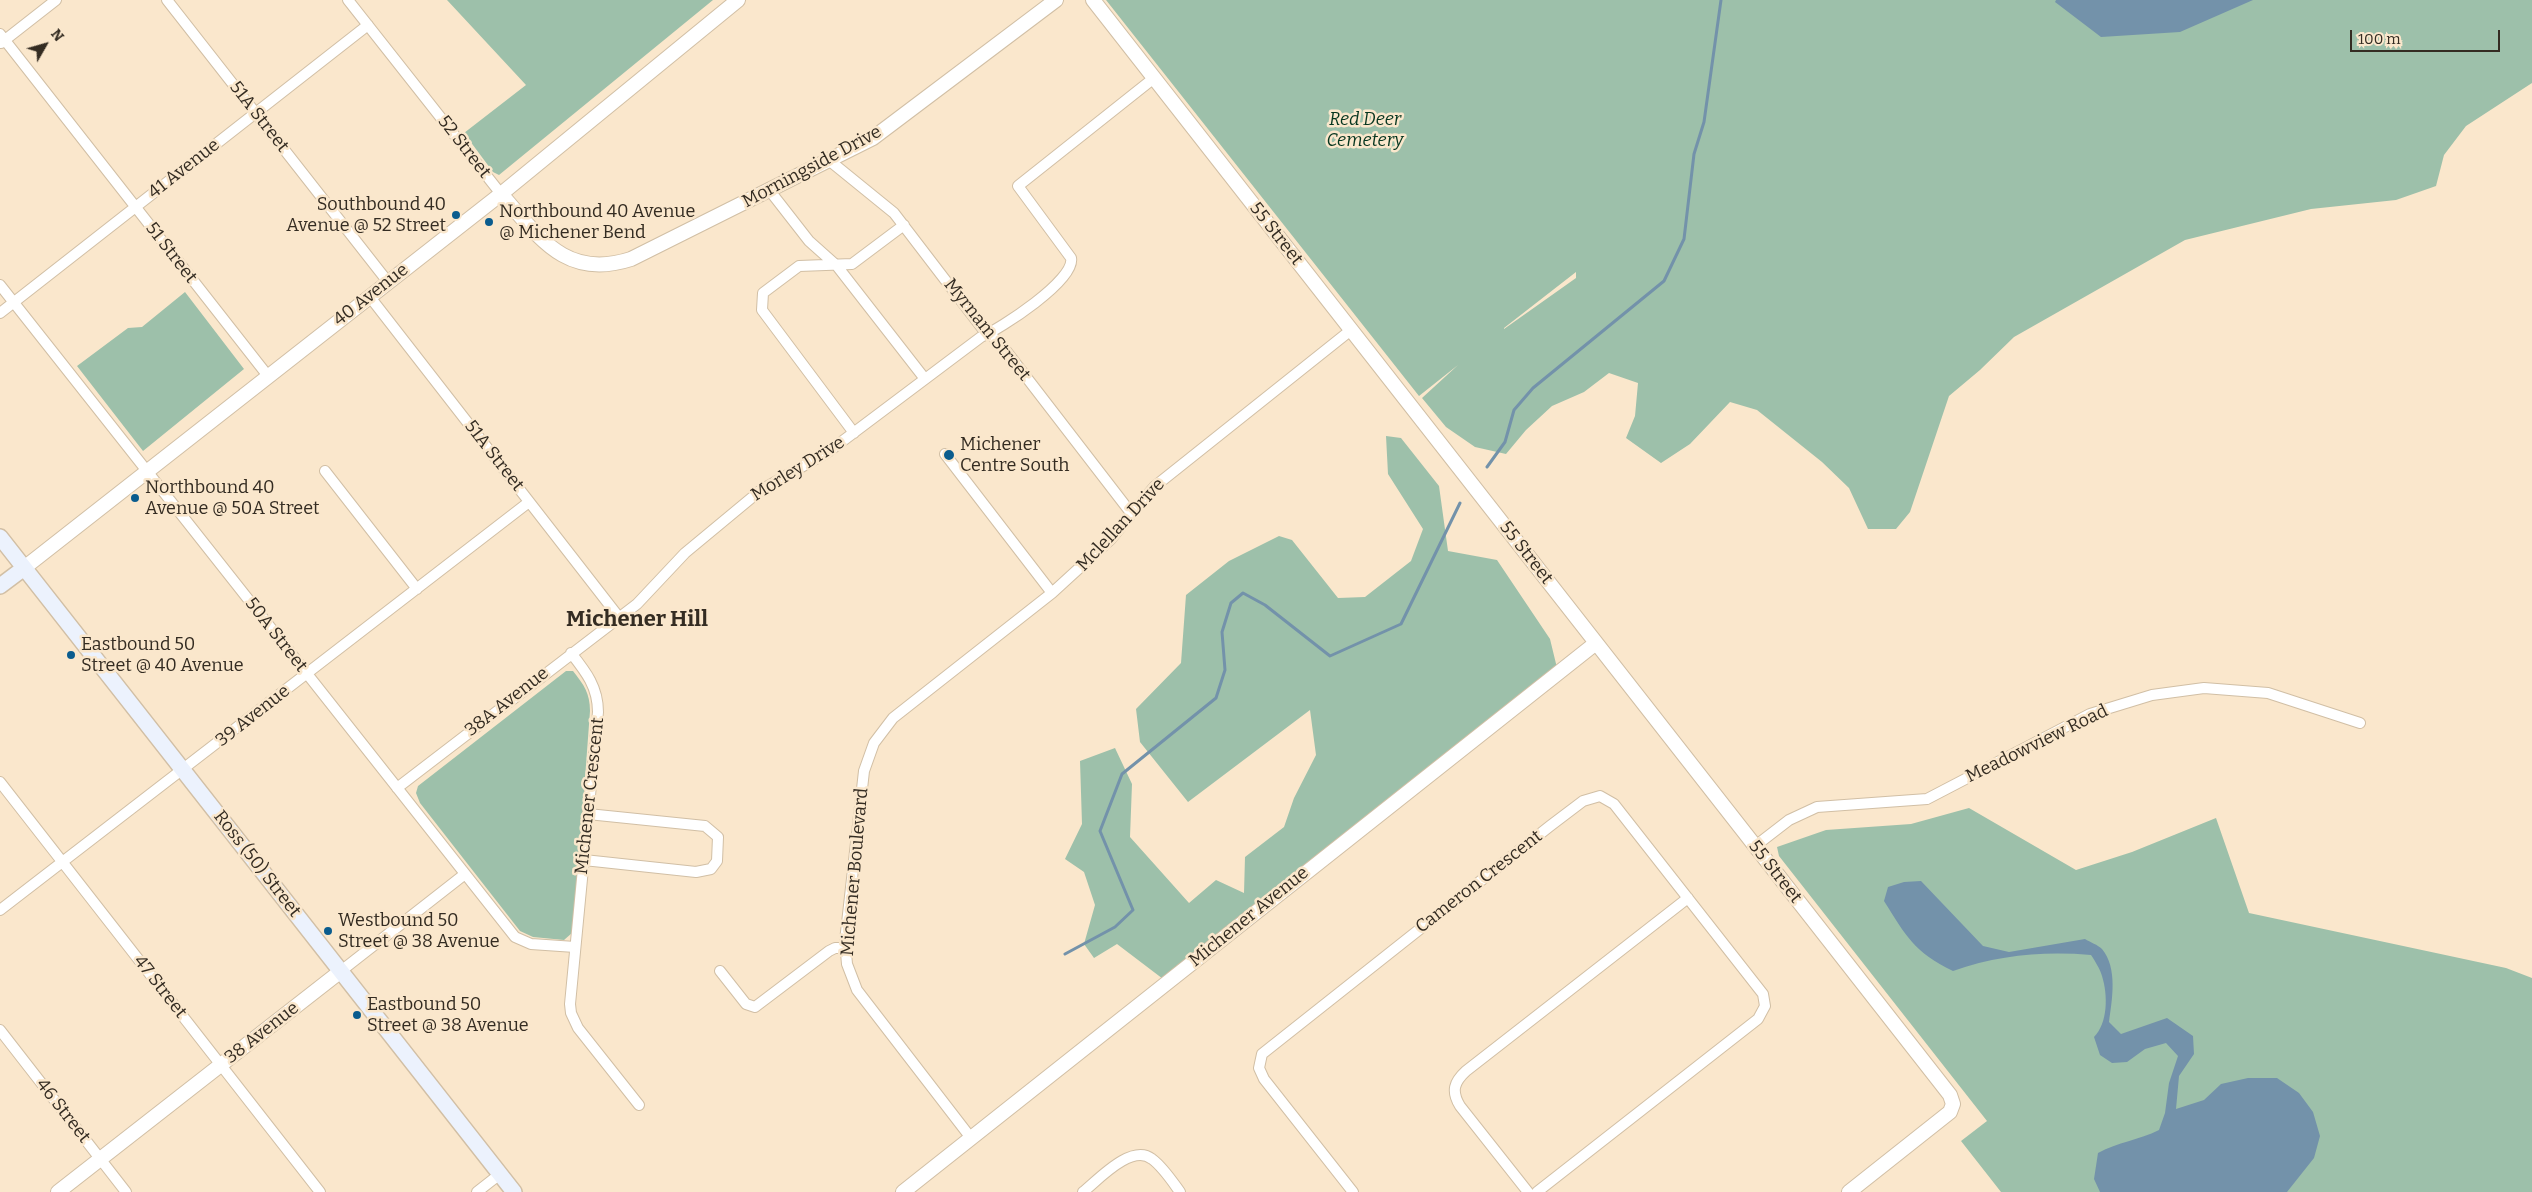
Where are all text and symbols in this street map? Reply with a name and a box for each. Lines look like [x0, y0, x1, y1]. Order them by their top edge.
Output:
north arrow [20, 20, 70, 70]
scale bar [2352, 20, 2502, 52]
text: N [47, 26, 67, 45]
text: 100 m [2358, 30, 2401, 48]
street label: 51A Street [225, 77, 293, 157]
park label: Red Deer Cemetery [1327, 109, 1403, 152]
street label: 52 Street [433, 111, 495, 183]
street label: Morningside Drive [739, 121, 885, 213]
street label: 41 Avenue [144, 134, 224, 204]
place label: Southbound 40 Avenue @ 52 Street [286, 194, 446, 236]
street label: 55 Street [1245, 198, 1307, 270]
place label: Northbound 40 Avenue @ Michener Bend [499, 201, 695, 243]
marker: Southbound 40 Avenue @ 52 Street [450, 209, 462, 221]
marker: Northbound 40 Avenue @ Michener Bend [483, 216, 495, 228]
street label: 51 Street [141, 218, 201, 288]
street label: 40 Avenue [329, 259, 413, 331]
street label: Myrnam Street [939, 274, 1035, 386]
street label: 51A Street [460, 416, 528, 496]
street label: Morley Drive [747, 432, 849, 506]
place label: Michener Centre South [960, 434, 1069, 476]
marker: Michener Centre South [942, 448, 956, 462]
street label: Mclellan Drive [1073, 474, 1169, 576]
place label: Northbound 40 Avenue @ 50A Street [145, 477, 320, 520]
marker: Northbound 40 Avenue @ 50A Street [129, 492, 141, 504]
street label: 55 Street [1495, 517, 1557, 589]
street label: 50A Street [240, 594, 312, 676]
district label: Michener Hill [566, 607, 708, 633]
place label: Eastbound 50 Street @ 40 Avenue [81, 634, 244, 676]
marker: Eastbound 50 Street @ 40 Avenue [65, 649, 77, 661]
street label: 38A Avenue [461, 663, 553, 741]
street label: 39 Avenue [212, 680, 294, 752]
street label: Meadowview Road [1962, 700, 2112, 788]
street label: Michener Crescent [571, 716, 609, 876]
street label: Michener Boulevard [837, 787, 873, 957]
street label: Ross (50) Street [209, 806, 305, 922]
street label: Cameron Crescent [1411, 826, 1547, 938]
street label: 55 Street [1744, 836, 1806, 908]
street label: Michener Avenue [1185, 862, 1313, 972]
place label: Westbound 50 Street @ 38 Avenue [338, 910, 500, 952]
marker: Westbound 50 Street @ 38 Avenue [322, 925, 334, 937]
street label: 47 Street [129, 951, 191, 1023]
place label: Eastbound 50 Street @ 38 Avenue [367, 994, 529, 1036]
street label: 38 Avenue [221, 997, 303, 1069]
marker: Eastbound 50 Street @ 38 Avenue [351, 1009, 363, 1021]
street label: 46 Street [31, 1075, 95, 1147]

